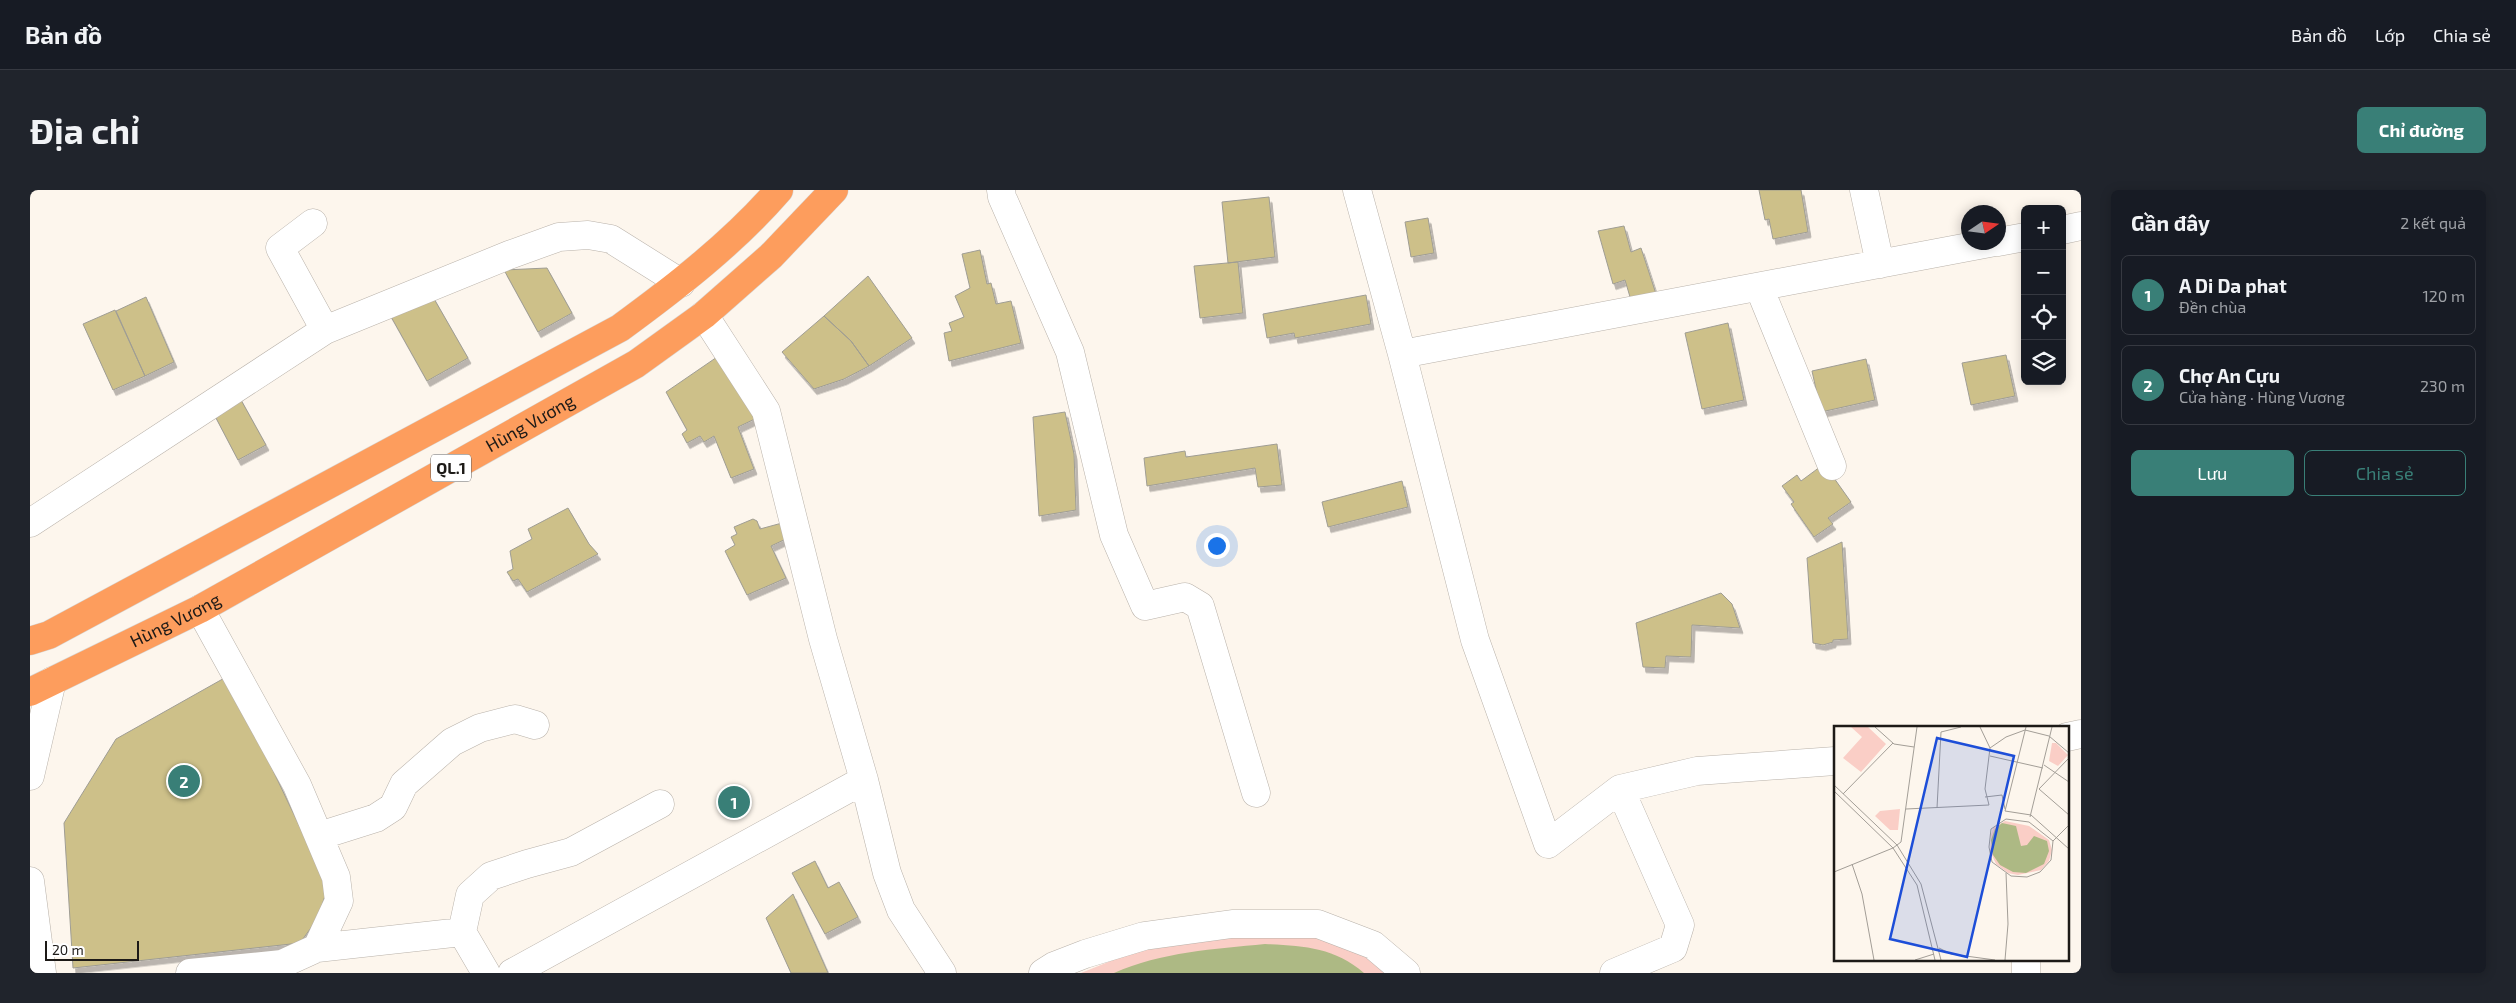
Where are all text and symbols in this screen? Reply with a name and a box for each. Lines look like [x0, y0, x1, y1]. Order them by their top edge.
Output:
text: Bản đồ [25, 20, 102, 49]
text: Bản đồ [2291, 24, 2347, 46]
text: Lớp [2375, 24, 2405, 46]
text: Chia sẻ [2433, 24, 2491, 46]
button: Chỉ đường [2357, 107, 2486, 153]
text: Địa chỉ [30, 109, 140, 151]
north arrow [1961, 205, 2006, 250]
map controls [2021, 205, 2066, 385]
button: + [2021, 205, 2066, 250]
text: Gần đây [2131, 210, 2210, 235]
text: 2 kết quả [2400, 213, 2466, 232]
button: − [2021, 250, 2066, 295]
text: A Di Da phat [2179, 274, 2287, 297]
text: 1 [2145, 286, 2151, 305]
text: 120 m [2422, 286, 2465, 305]
button: locate [2021, 295, 2066, 340]
text: Đền chùa [2179, 297, 2246, 316]
button: layers [2021, 340, 2066, 385]
text: Chợ An Cựu [2179, 364, 2280, 387]
text: 2 [2143, 376, 2153, 395]
text: 230 m [2420, 376, 2465, 395]
text: Cửa hàng · Hùng Vương [2179, 387, 2345, 406]
street label: Hùng Vương [481, 389, 578, 456]
button: Lưu [2131, 450, 2294, 496]
button: Chia sẻ [2304, 450, 2466, 496]
road number: QL.1 [431, 454, 471, 482]
your location [1204, 533, 1230, 559]
street label: Hùng Vương [126, 588, 224, 652]
inset map [1834, 726, 2068, 960]
pin: 2 [168, 762, 200, 800]
pin: 1 [718, 783, 750, 821]
scale bar [45, 938, 139, 961]
text: 20 m [52, 941, 84, 958]

